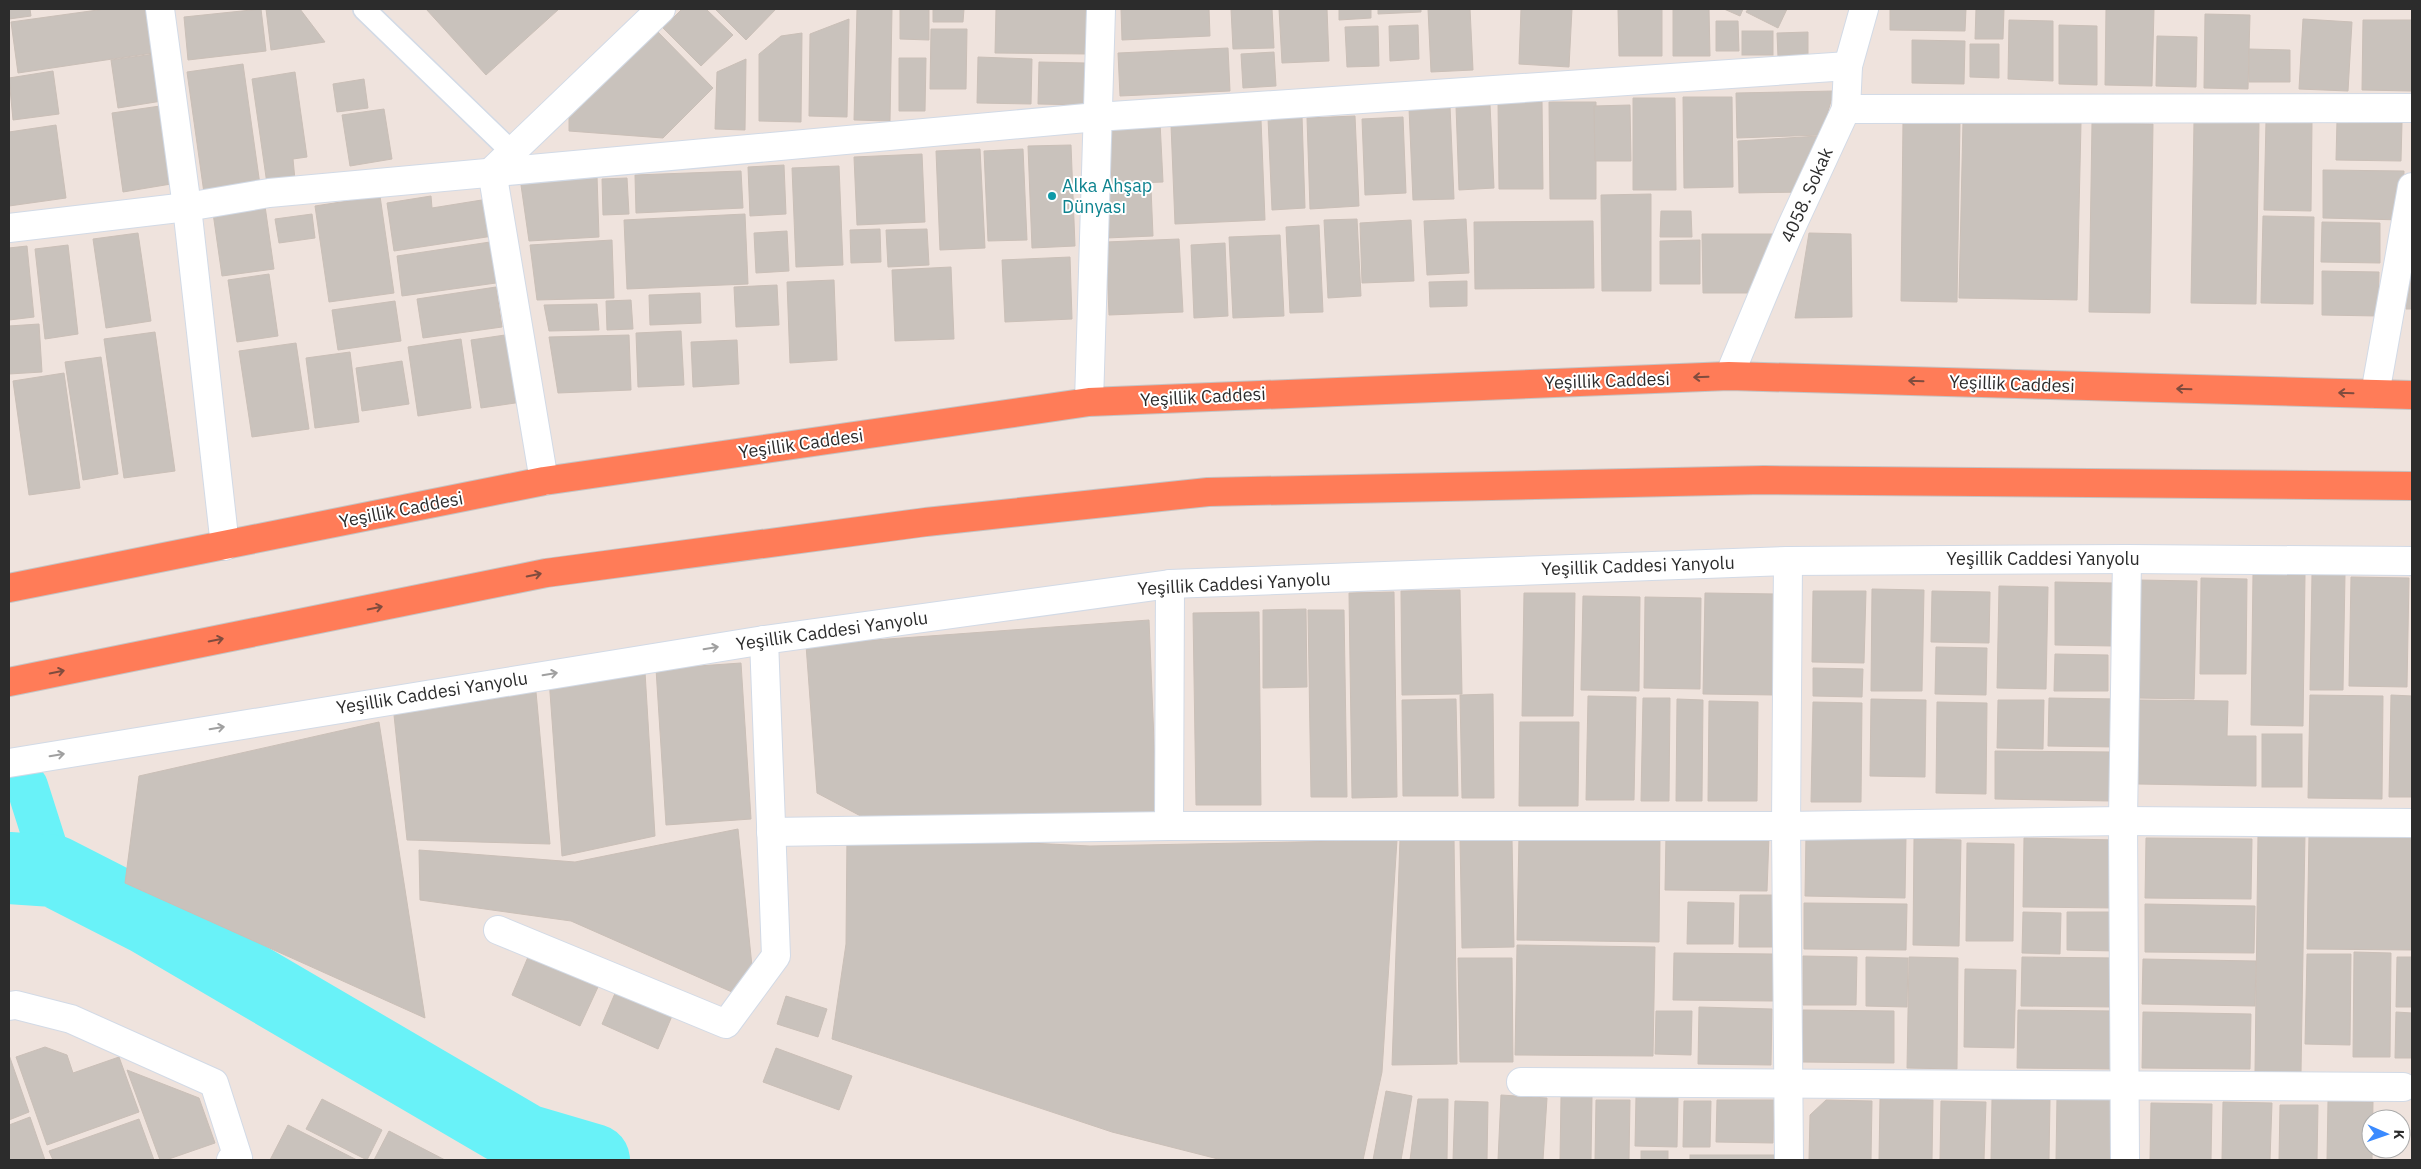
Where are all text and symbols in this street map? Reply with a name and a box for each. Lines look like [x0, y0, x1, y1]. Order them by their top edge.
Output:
street label: 4058. Sokak [1775, 143, 1838, 246]
place label: Alka Ahşap Dünyası [1062, 174, 1152, 218]
marker: Alka Ahşap Dünyası [1046, 190, 1058, 202]
street label: Yeşillik Caddesi [1544, 367, 1670, 394]
street label: Yeşillik Caddesi [1949, 370, 2075, 397]
one-way arrow [1694, 373, 1710, 382]
one-way arrow [1908, 377, 1924, 386]
street label: Yeşillik Caddesi [1140, 382, 1266, 411]
one-way arrow [2176, 384, 2192, 394]
one-way arrow [2338, 389, 2354, 398]
street label: Yeşillik Caddesi [737, 423, 865, 464]
street label: Yeşillik Caddesi [337, 486, 465, 533]
street label: Yeşillik Caddesi Yanyolu [1946, 547, 2140, 570]
street label: Yeşillik Caddesi Yanyolu [1541, 551, 1735, 580]
street label: Yeşillik Caddesi Yanyolu [1137, 567, 1331, 600]
one-way arrow [526, 570, 542, 580]
one-way arrow [367, 602, 383, 612]
street label: Yeşillik Caddesi Yanyolu [735, 606, 929, 655]
one-way arrow [207, 634, 223, 644]
one-way arrow [702, 643, 718, 653]
street label: Yeşillik Caddesi Yanyolu [335, 666, 529, 719]
one-way arrow [48, 667, 64, 676]
one-way arrow [542, 669, 558, 679]
one-way arrow [209, 723, 225, 733]
one-way arrow [48, 749, 64, 759]
north arrow [2361, 1109, 2411, 1159]
text: K [2390, 1129, 2408, 1140]

